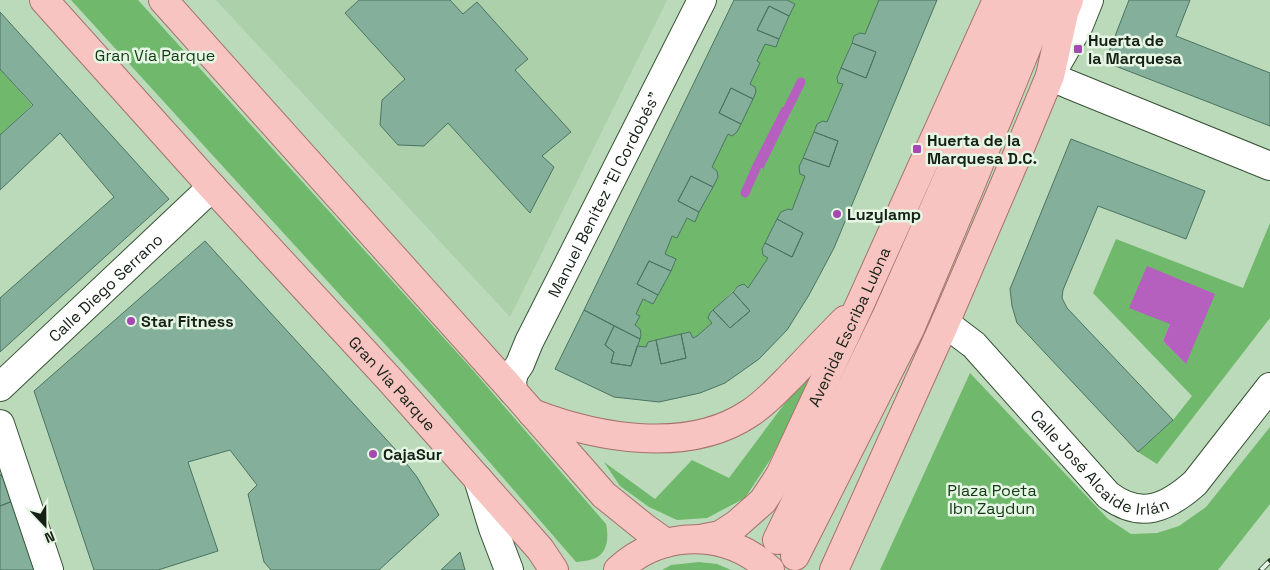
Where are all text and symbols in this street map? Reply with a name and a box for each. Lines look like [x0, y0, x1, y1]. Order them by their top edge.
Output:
place label: Huerta de la Marquesa [1088, 30, 1182, 69]
marker: Huerta de la Marquesa [1072, 43, 1084, 55]
park label: Gran Vía Parque [95, 45, 215, 66]
street label: Manuel Benítez "El Cordobés" [543, 89, 665, 301]
place label: Huerta de la Marquesa D.C. [927, 130, 1037, 169]
marker: Huerta de la Marquesa D.C. [911, 143, 923, 155]
place label: Luzylamp [847, 204, 921, 225]
marker: Luzylamp [831, 208, 843, 220]
street label: Calle Diego Serrano [44, 229, 167, 347]
street label: Avenida Escriba Lubna [804, 244, 895, 410]
place label: Star Fitness [141, 311, 234, 332]
marker: Star Fitness [125, 315, 137, 327]
street label: Gran Vía Parque [344, 332, 440, 435]
street label: Calle José Alcaide Irlán [1026, 405, 1172, 520]
place label: CajaSur [383, 444, 442, 465]
marker: CajaSur [367, 448, 379, 460]
park label: Plaza Poeta Ibn Zaydun [947, 480, 1037, 519]
north arrow [20, 500, 70, 550]
text: N [42, 527, 58, 547]

